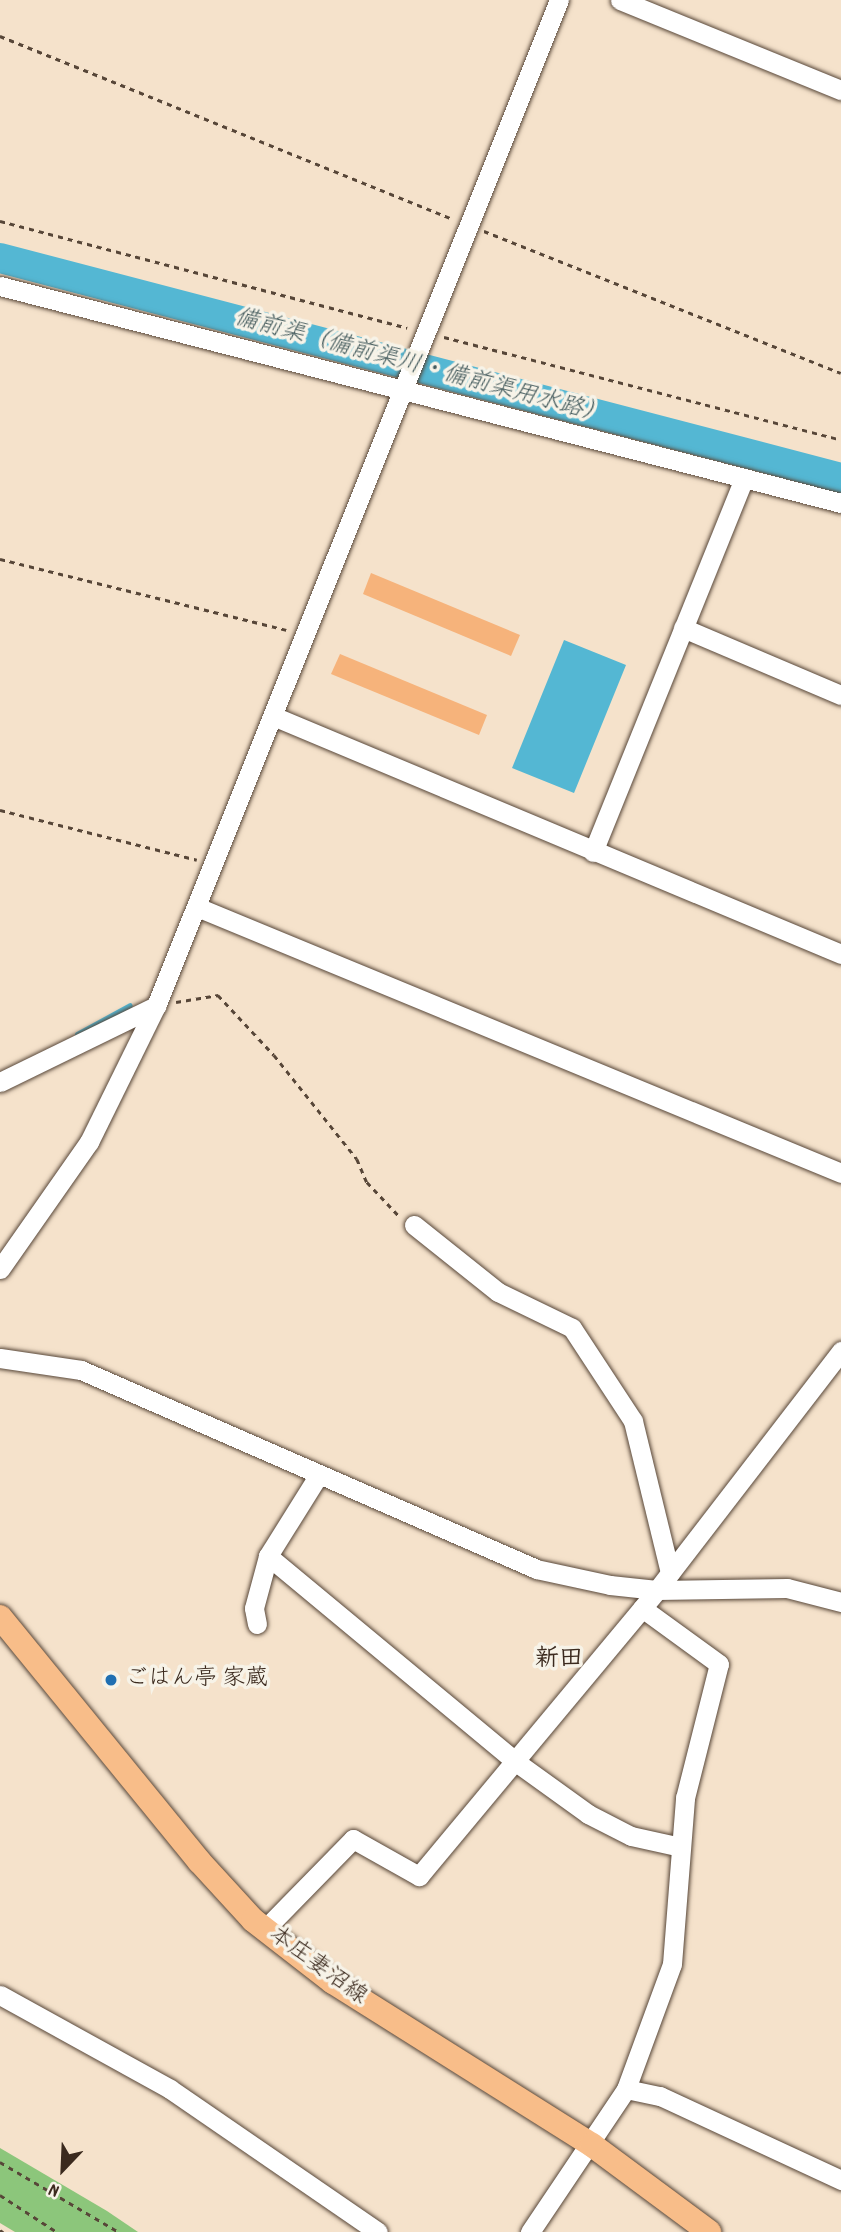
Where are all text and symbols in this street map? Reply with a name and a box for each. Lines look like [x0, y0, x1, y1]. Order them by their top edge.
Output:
water label: 備前渠（備前渠川・備前渠用水路） [231, 304, 609, 432]
district label: 新田 [535, 1647, 583, 1675]
place label: ごはん亭 家蔵 [125, 1666, 268, 1694]
marker: ごはん亭 家蔵 [103, 1672, 119, 1688]
street label: 本庄妻沼線 [262, 1922, 372, 2012]
north arrow [28, 2134, 98, 2204]
text: N [45, 2175, 64, 2203]

